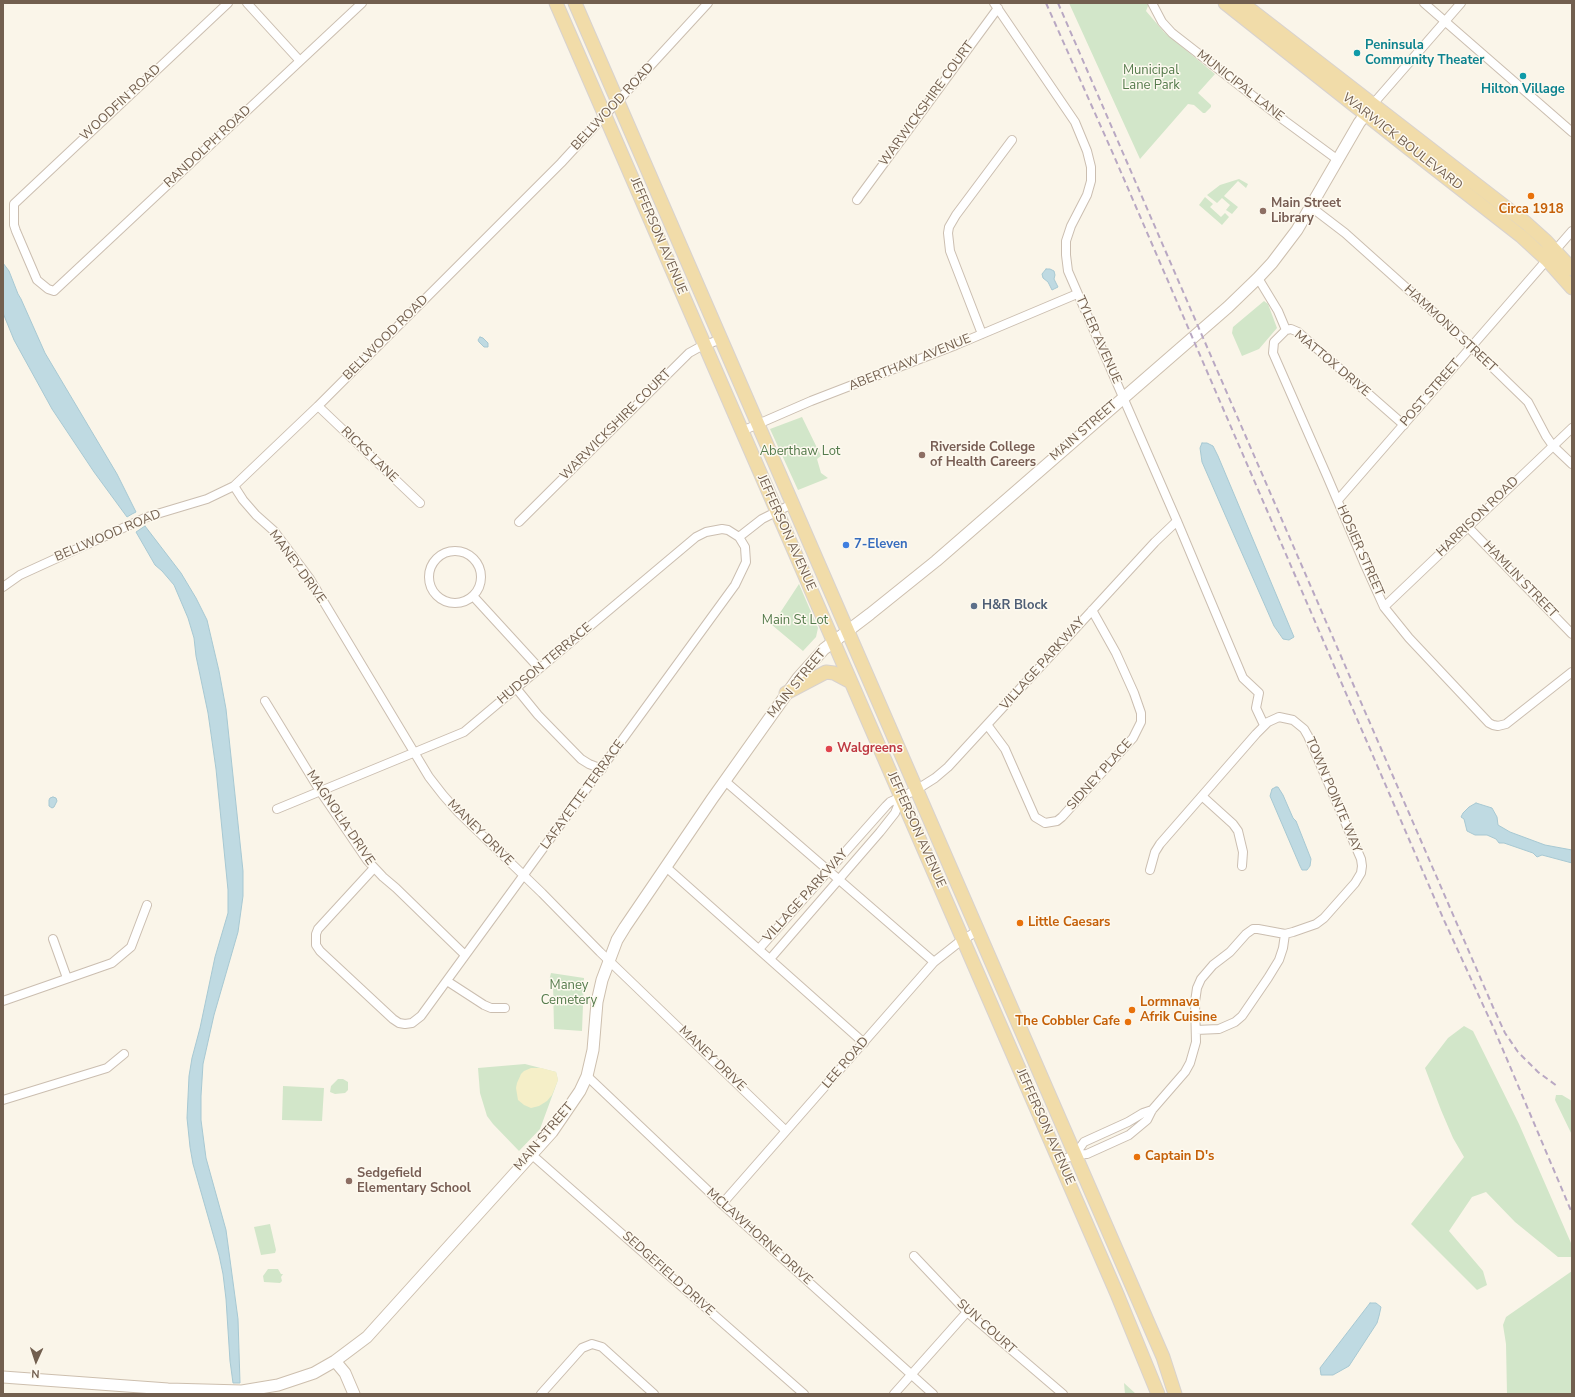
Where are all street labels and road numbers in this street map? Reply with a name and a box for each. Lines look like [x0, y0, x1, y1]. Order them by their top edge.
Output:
street label: WARWICKSHIRE COURT [876, 38, 978, 170]
street label: MUNICIPAL LANE [1193, 47, 1287, 125]
street label: BELLWOOD ROAD [568, 60, 658, 154]
street label: WOODFIN ROAD [77, 62, 165, 144]
street label: WARWICK BOULEVARD [1339, 90, 1465, 194]
street label: RANDOLPH ROAD [161, 103, 255, 191]
street label: JEFFERSON AVENUE [626, 175, 690, 297]
street label: HAMMOND STREET [1400, 282, 1500, 376]
street label: BELLWOOD ROAD [340, 292, 432, 384]
street label: TYLER AVENUE [1072, 294, 1124, 386]
street label: MATTOX DRIVE [1291, 328, 1373, 400]
street label: ABERTHAW AVENUE [847, 331, 973, 395]
street label: POST STREET [1397, 356, 1465, 430]
street label: WARWICKSHIRE COURT [557, 366, 675, 484]
street label: MAIN STREET [1047, 398, 1121, 464]
street label: RICKS LANE [337, 424, 401, 486]
street label: JEFFERSON AVENUE [753, 473, 819, 593]
street label: HARRISON ROAD [1434, 474, 1522, 560]
street label: HOSIER STREET [1333, 503, 1387, 599]
street label: BELLWOOD ROAD [53, 507, 163, 565]
street label: MANEY DRIVE [265, 527, 329, 607]
street label: HAMLIN STREET [1479, 538, 1561, 622]
street label: VILLAGE PARKWAY [997, 614, 1089, 714]
street label: HUDSON TERRACE [495, 620, 595, 708]
street label: MAIN STREET [765, 646, 829, 722]
street label: TOWN POINTE WAY [1302, 735, 1364, 855]
street label: SIDNEY PLACE [1064, 736, 1136, 814]
street label: LAFAYETTE TERRACE [538, 737, 628, 853]
street label: MAGNOLIA DRIVE [303, 768, 377, 868]
street label: JEFFERSON AVENUE [883, 770, 949, 890]
street label: MANEY DRIVE [444, 797, 516, 869]
street label: VILLAGE PARKWAY [760, 846, 852, 946]
street label: MANEY DRIVE [675, 1023, 749, 1095]
street label: LEE ROAD [819, 1034, 873, 1092]
street label: JEFFERSON AVENUE [1012, 1067, 1078, 1187]
street label: MAIN STREET [511, 1100, 577, 1174]
street label: MCLAWHORNE DRIVE [703, 1185, 815, 1289]
street label: SEDGEFIELD DRIVE [619, 1229, 717, 1319]
street label: SUN COURT [953, 1296, 1019, 1358]

